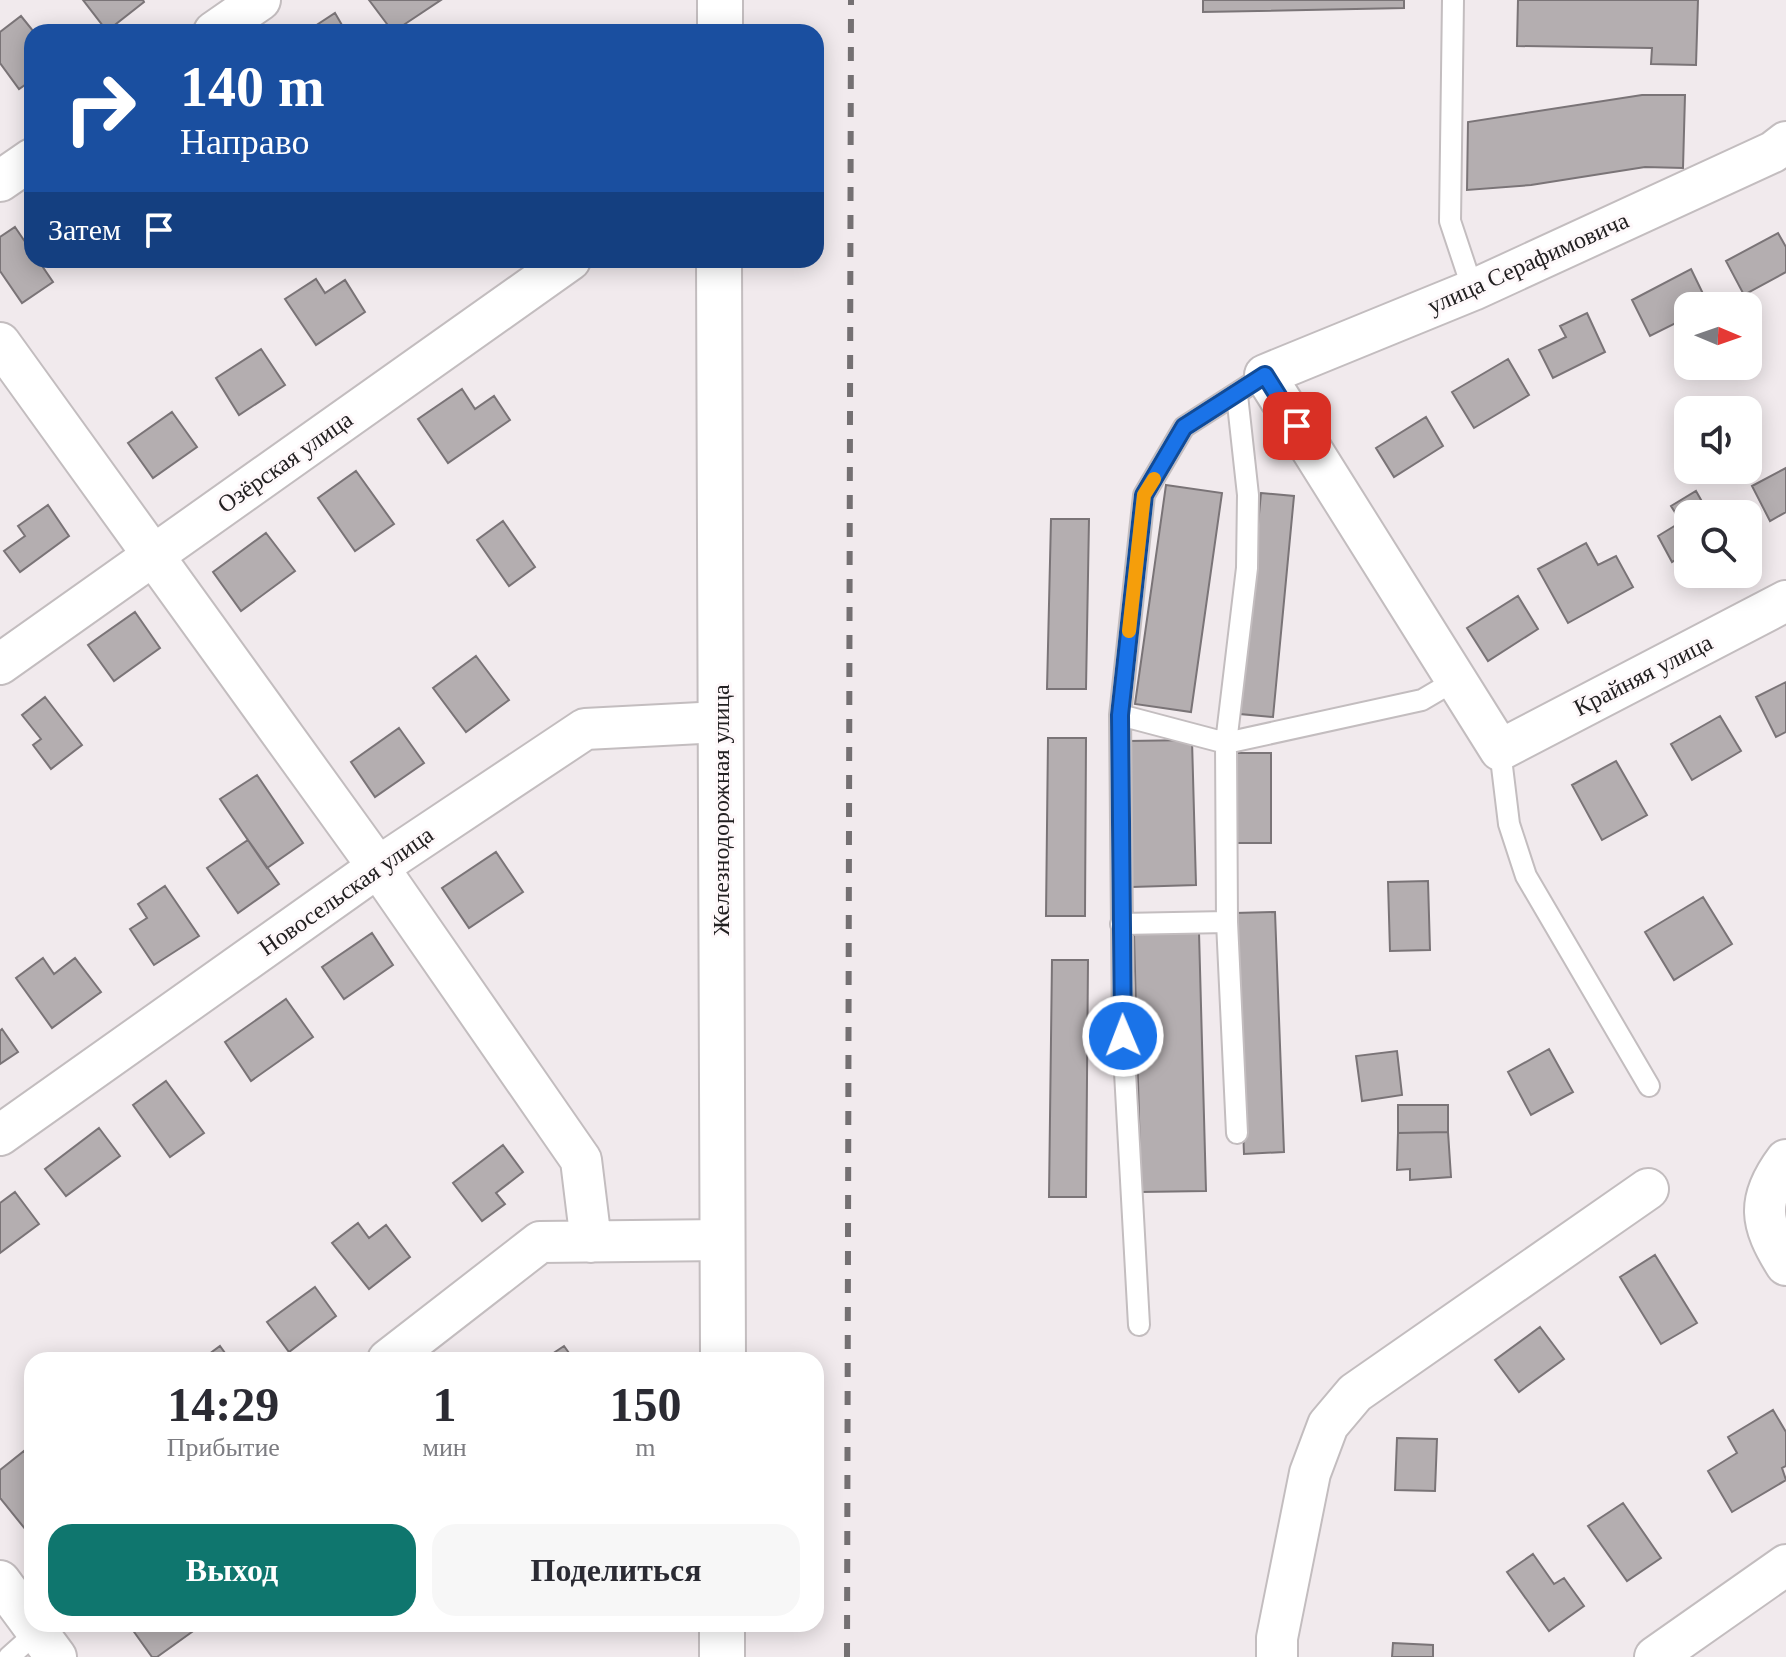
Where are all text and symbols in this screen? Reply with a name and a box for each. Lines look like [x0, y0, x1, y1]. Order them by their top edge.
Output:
icon: right [48, 56, 152, 160]
text: 140 m [180, 56, 325, 118]
text: Направо [180, 122, 310, 162]
street label: улица Серафимовича [1423, 207, 1633, 319]
icon: arrive [137, 208, 181, 252]
text: Затем [48, 213, 121, 246]
north arrow [1674, 292, 1762, 380]
map controls [1674, 292, 1762, 588]
pin [1263, 392, 1331, 460]
button: sound [1674, 396, 1762, 484]
icon: arrive [1275, 404, 1319, 448]
street label: Озёрская улица [213, 406, 358, 518]
button: search [1674, 500, 1762, 588]
street label: Крайняя улица [1570, 629, 1717, 721]
street label: Железнодорожная улица [708, 684, 734, 936]
street label: Новосельская улица [254, 821, 438, 961]
position arrow [1081, 994, 1165, 1078]
text: 14:29 [167, 1378, 279, 1431]
text: 1 [433, 1378, 457, 1431]
text: 150 [609, 1378, 681, 1431]
text: Прибытие [167, 1433, 280, 1462]
text: мин [422, 1433, 467, 1462]
text: m [635, 1433, 655, 1462]
button: Выход [48, 1524, 416, 1616]
button: Поделиться [432, 1524, 800, 1616]

